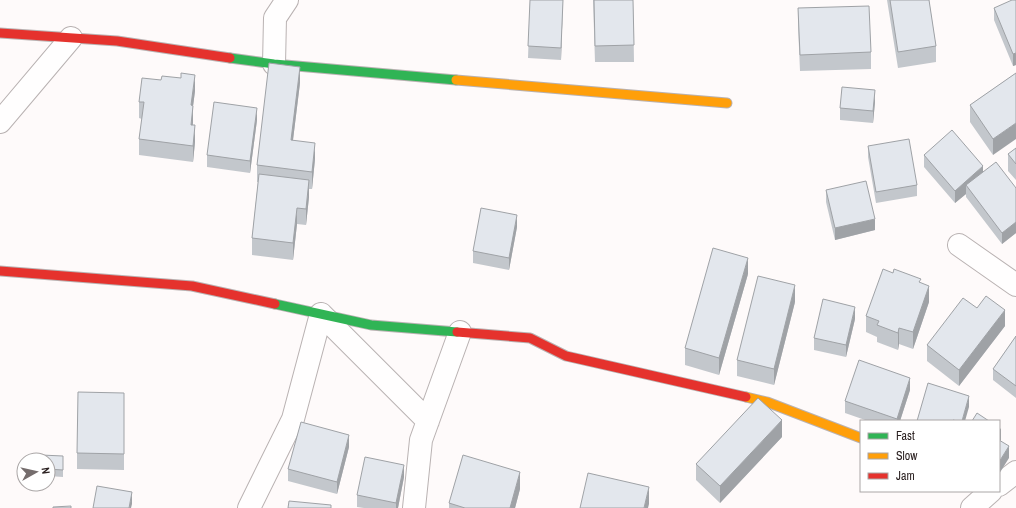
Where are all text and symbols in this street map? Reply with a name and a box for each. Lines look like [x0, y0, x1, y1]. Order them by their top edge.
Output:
legend [860, 420, 1000, 492]
text: Fast [896, 428, 915, 444]
text: Slow [896, 448, 918, 464]
north arrow [16, 452, 56, 492]
text: N [39, 466, 53, 475]
text: Jam [896, 468, 915, 484]

